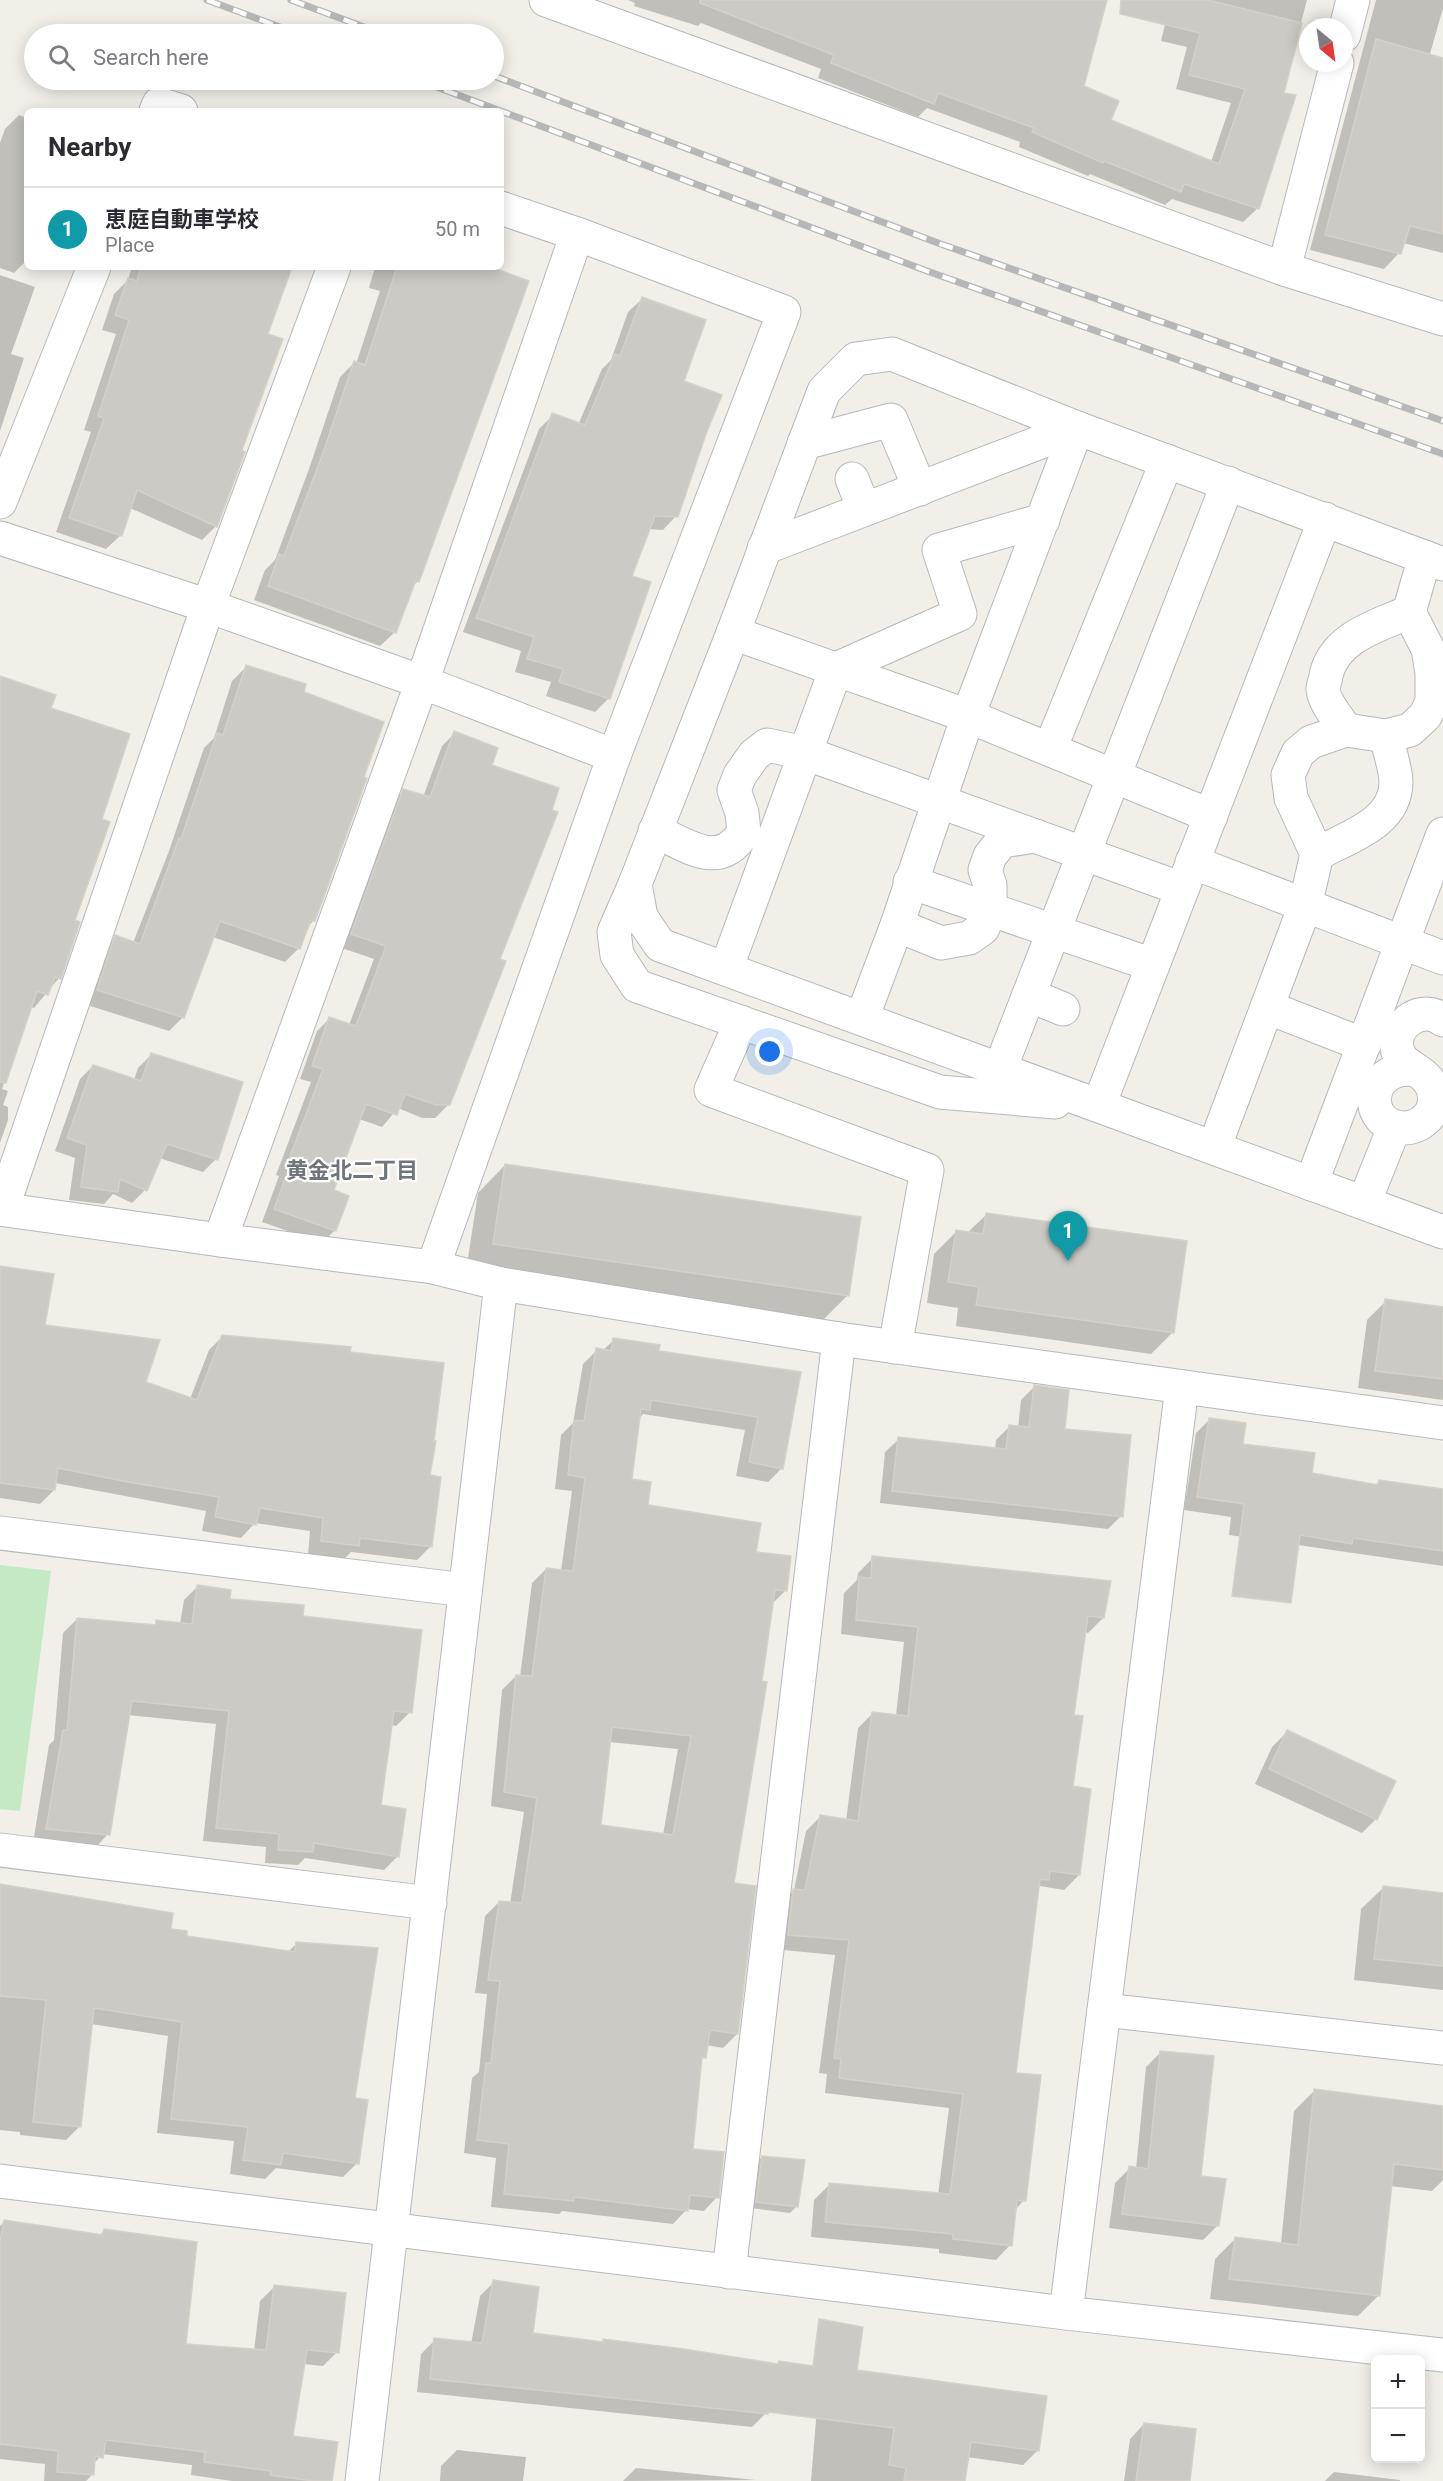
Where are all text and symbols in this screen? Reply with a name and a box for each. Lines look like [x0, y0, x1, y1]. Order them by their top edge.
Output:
north arrow [1299, 18, 1353, 72]
search box [24, 24, 504, 90]
icon: search [45, 41, 78, 74]
text: Search here [93, 45, 209, 70]
text: Nearby [48, 132, 131, 162]
text: 恵庭自動車学校 [105, 207, 259, 232]
text: 1 [62, 217, 73, 241]
text: 50 m [435, 217, 480, 241]
text: Place [105, 233, 154, 257]
your location [755, 1037, 784, 1066]
district label: 黄金北二丁目 [286, 1158, 418, 1183]
pin: 1 [1048, 1212, 1088, 1261]
map controls [1371, 2355, 1425, 2463]
button: + [1371, 2355, 1425, 2409]
button: − [1371, 2409, 1425, 2463]

